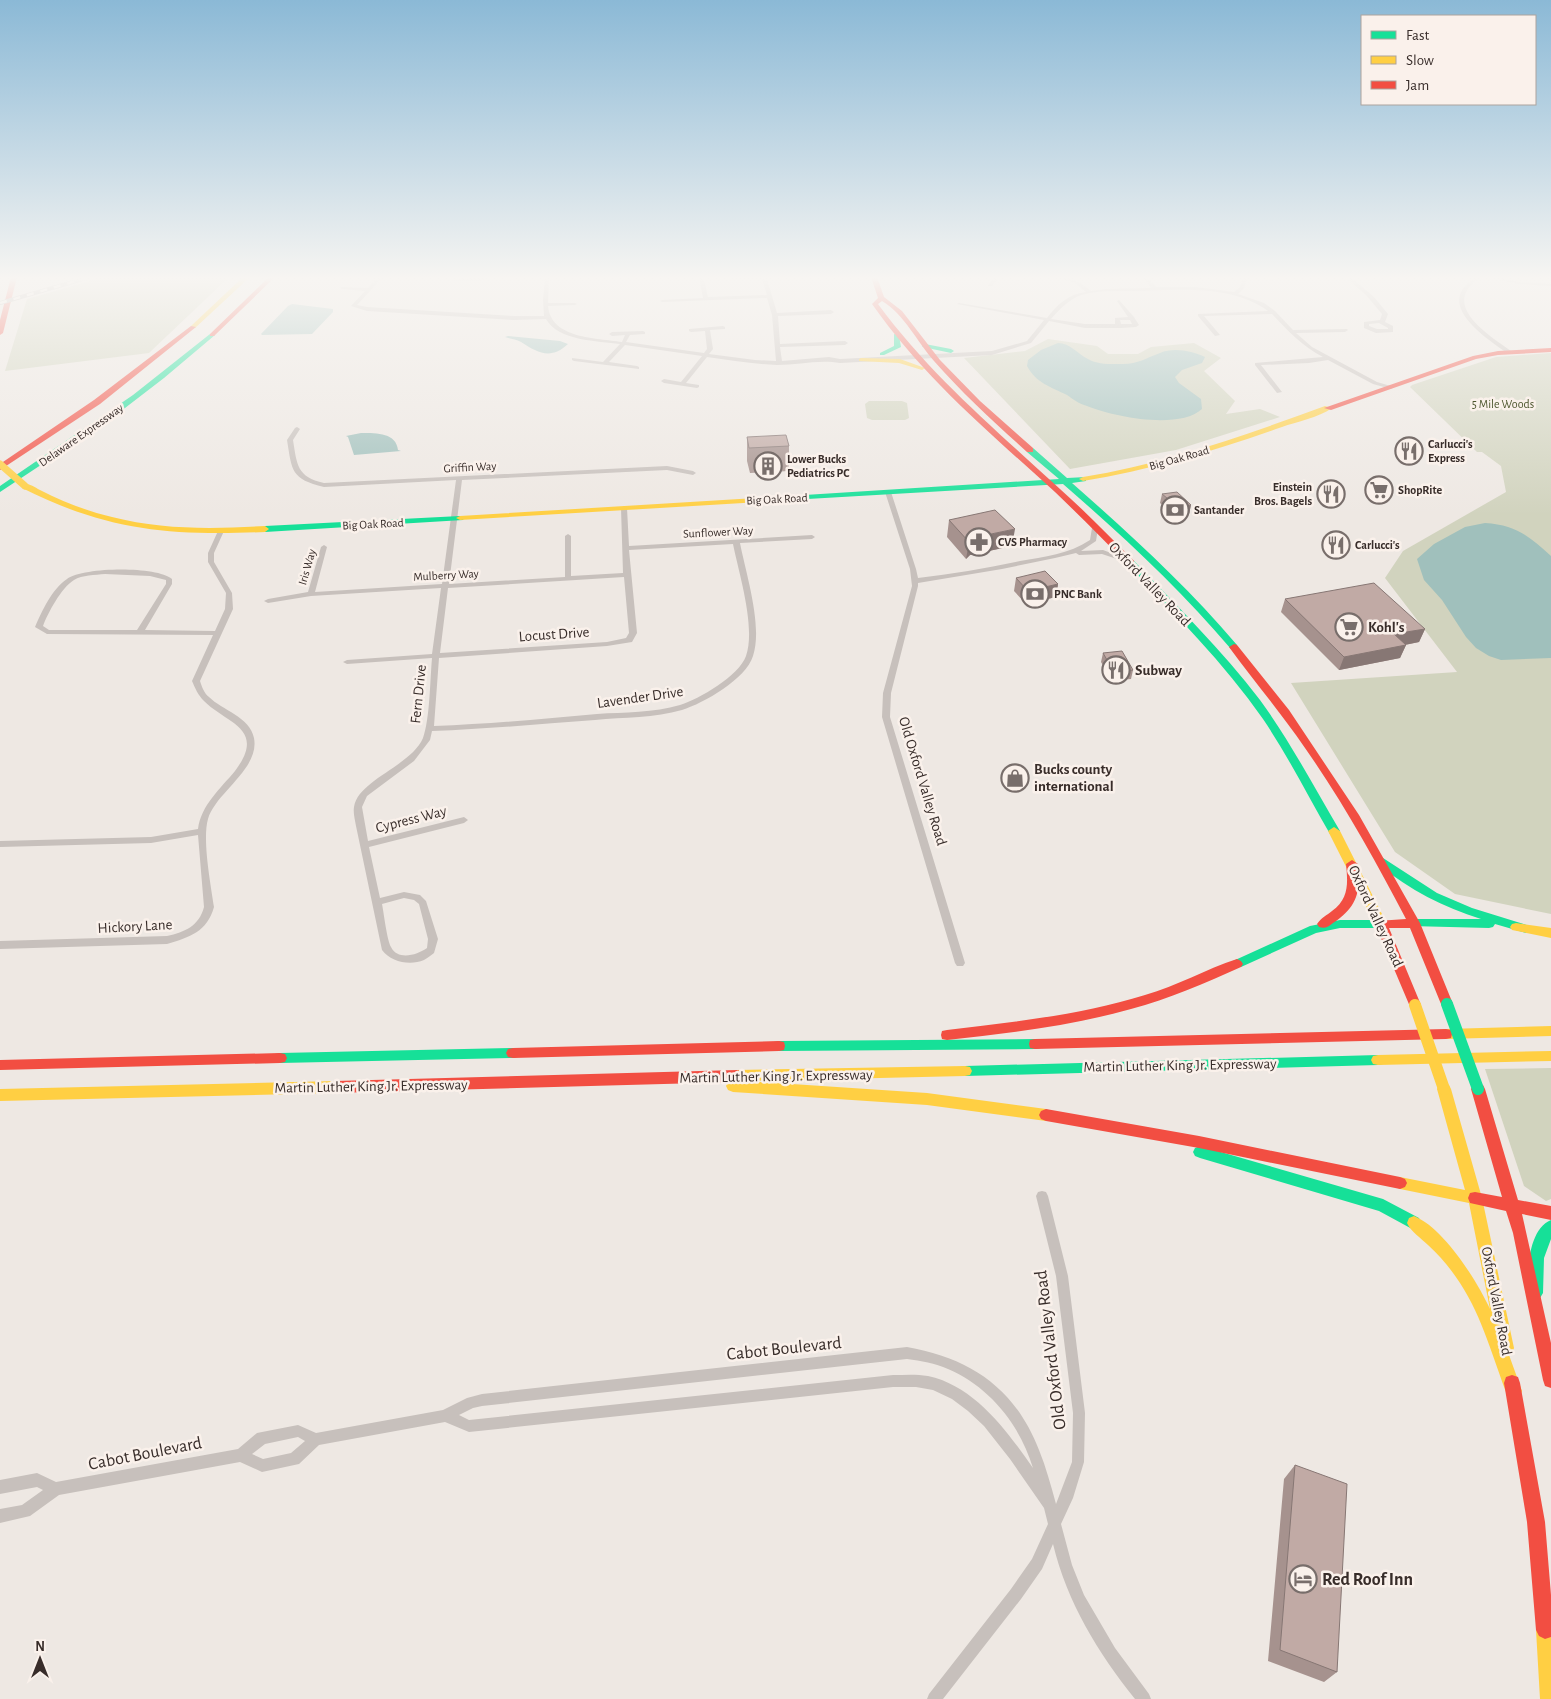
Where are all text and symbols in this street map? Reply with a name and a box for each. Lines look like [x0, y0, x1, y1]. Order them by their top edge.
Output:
legend [1361, 15, 1536, 105]
text: Fast [1406, 28, 1430, 43]
text: Slow [1406, 53, 1434, 68]
text: Jam [1406, 78, 1429, 93]
park label: 5 Mile Woods [1472, 398, 1534, 410]
street label: Delaware Expressway [37, 401, 126, 469]
restaurant icon: Carlucci's Express [1394, 436, 1424, 466]
place label: Carlucci's Express [1428, 438, 1473, 464]
street label: Big Oak Road [1148, 444, 1210, 472]
building icon: Lower Bucks Pediatrics PC [753, 451, 783, 481]
place label: Lower Bucks Pediatrics PC [787, 453, 850, 479]
street label: Griffin Way [443, 460, 497, 475]
supermarket icon: ShopRite [1364, 475, 1394, 505]
restaurant icon: Einstein Bros. Bagels [1316, 479, 1346, 509]
place label: Einstein Bros. Bagels [1254, 481, 1312, 507]
place label: ShopRite [1398, 484, 1442, 496]
street label: Big Oak Road [746, 491, 808, 507]
bank icon: Santander [1160, 495, 1190, 525]
place label: Santander [1194, 504, 1245, 516]
street label: Big Oak Road [342, 516, 404, 532]
street label: Sunflower Way [683, 524, 753, 541]
pharmacy icon: CVS Pharmacy [964, 527, 994, 557]
restaurant icon: Carlucci's [1321, 530, 1351, 560]
place label: CVS Pharmacy [998, 536, 1068, 549]
street label: Oxford Valley Road [1106, 539, 1193, 629]
place label: Carlucci's [1355, 539, 1400, 551]
street label: Iris Way [296, 548, 319, 587]
street label: Mulberry Way [413, 567, 479, 584]
bank icon: PNC Bank [1020, 579, 1050, 609]
place label: PNC Bank [1054, 588, 1102, 600]
supermarket icon: Kohl's [1334, 612, 1364, 642]
place label: Kohl's [1368, 620, 1405, 635]
street label: Locust Drive [518, 625, 590, 644]
restaurant icon: Subway [1101, 655, 1131, 685]
place label: Subway [1135, 663, 1182, 678]
street label: Fern Drive [408, 664, 429, 724]
street label: Lavender Drive [596, 684, 684, 711]
street label: Old Oxford Valley Road [896, 715, 949, 847]
place label: Bucks county international [1034, 762, 1114, 794]
shop icon: Bucks county international [1000, 763, 1030, 793]
street label: Cypress Way [374, 803, 449, 836]
street label: Oxford Valley Road [1345, 863, 1406, 970]
street label: Hickory Lane [97, 917, 173, 936]
street label: Martin Luther King Jr. Expressway [1083, 1056, 1277, 1075]
street label: Martin Luther King Jr. Expressway [679, 1067, 873, 1086]
street label: Martin Luther King Jr. Expressway [274, 1077, 468, 1096]
street label: Oxford Valley Road [1479, 1246, 1514, 1357]
street label: Old Oxford Valley Road [1032, 1269, 1070, 1431]
street label: Cabot Boulevard [726, 1334, 842, 1364]
street label: Cabot Boulevard [87, 1434, 204, 1474]
hotel icon: Red Roof Inn [1288, 1564, 1318, 1594]
place label: Red Roof Inn [1322, 1571, 1413, 1589]
north arrow [15, 1634, 65, 1684]
text: N [35, 1640, 45, 1654]

